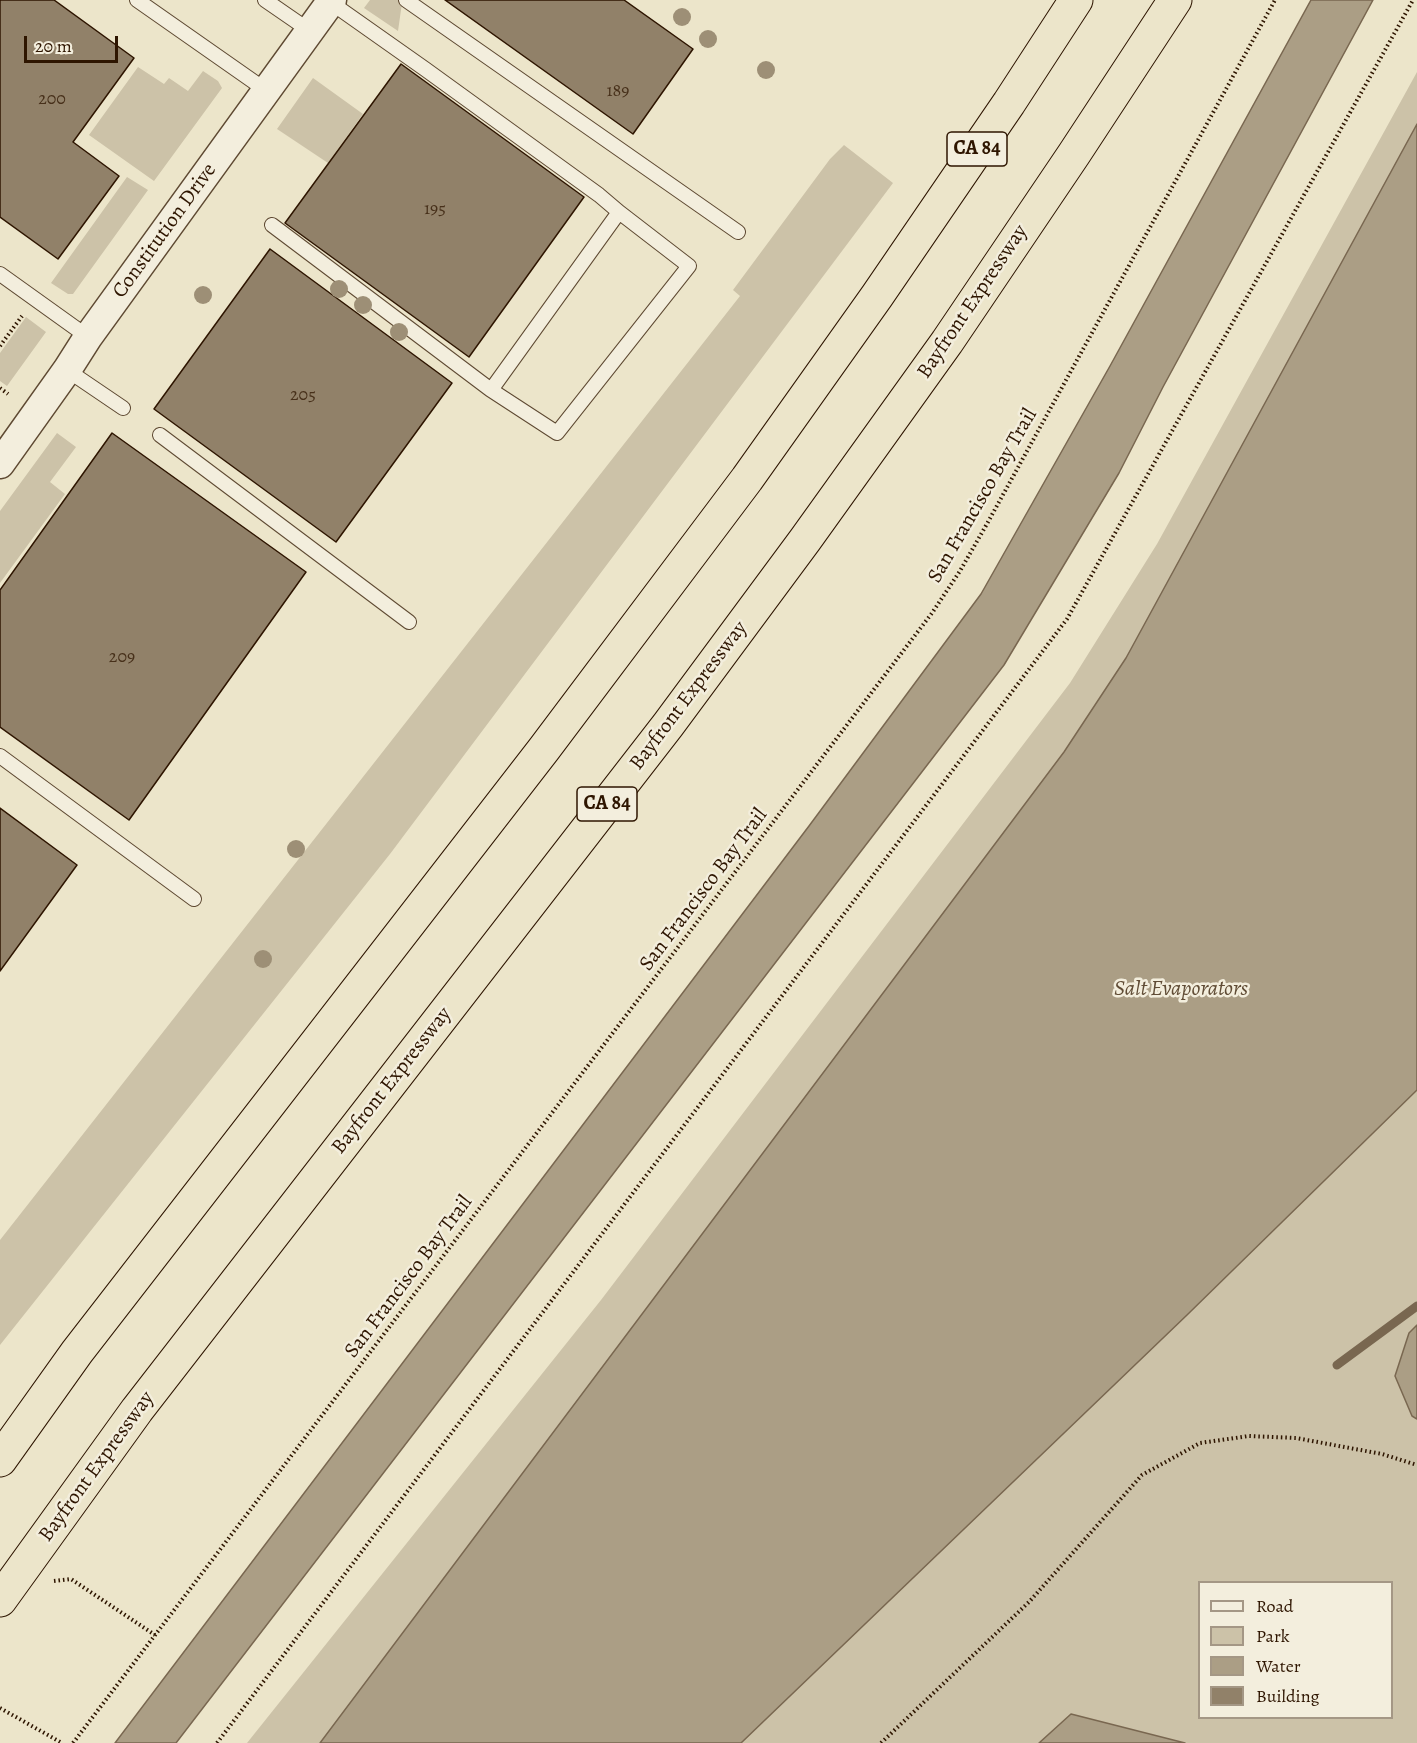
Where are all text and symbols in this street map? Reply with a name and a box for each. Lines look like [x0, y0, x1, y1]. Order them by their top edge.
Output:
scale bar [27, 24, 122, 62]
text: 20 m [35, 34, 72, 58]
house number: 189 [606, 81, 630, 103]
house number: 200 [38, 89, 66, 111]
road number: CA 84 [947, 132, 1007, 166]
street label: Constitution Drive [108, 159, 222, 303]
house number: 195 [424, 199, 446, 221]
street label: Bayfront Expressway [912, 220, 1034, 384]
house number: 205 [290, 385, 316, 407]
street label: San Francisco Bay Trail [923, 404, 1043, 588]
street label: Bayfront Expressway [625, 617, 753, 775]
house number: 209 [109, 647, 135, 669]
road number: CA 84 [577, 787, 637, 821]
street label: San Francisco Bay Trail [635, 804, 773, 976]
water label: Salt Evaporators [1114, 977, 1248, 1003]
street label: Bayfront Expressway [327, 1002, 457, 1160]
street label: San Francisco Bay Trail [340, 1191, 478, 1363]
street label: Bayfront Expressway [34, 1387, 160, 1547]
legend [1198, 1581, 1393, 1719]
text: Road [1256, 1594, 1293, 1618]
text: Park [1256, 1624, 1290, 1648]
text: Water [1256, 1654, 1301, 1678]
text: Building [1256, 1684, 1320, 1708]

